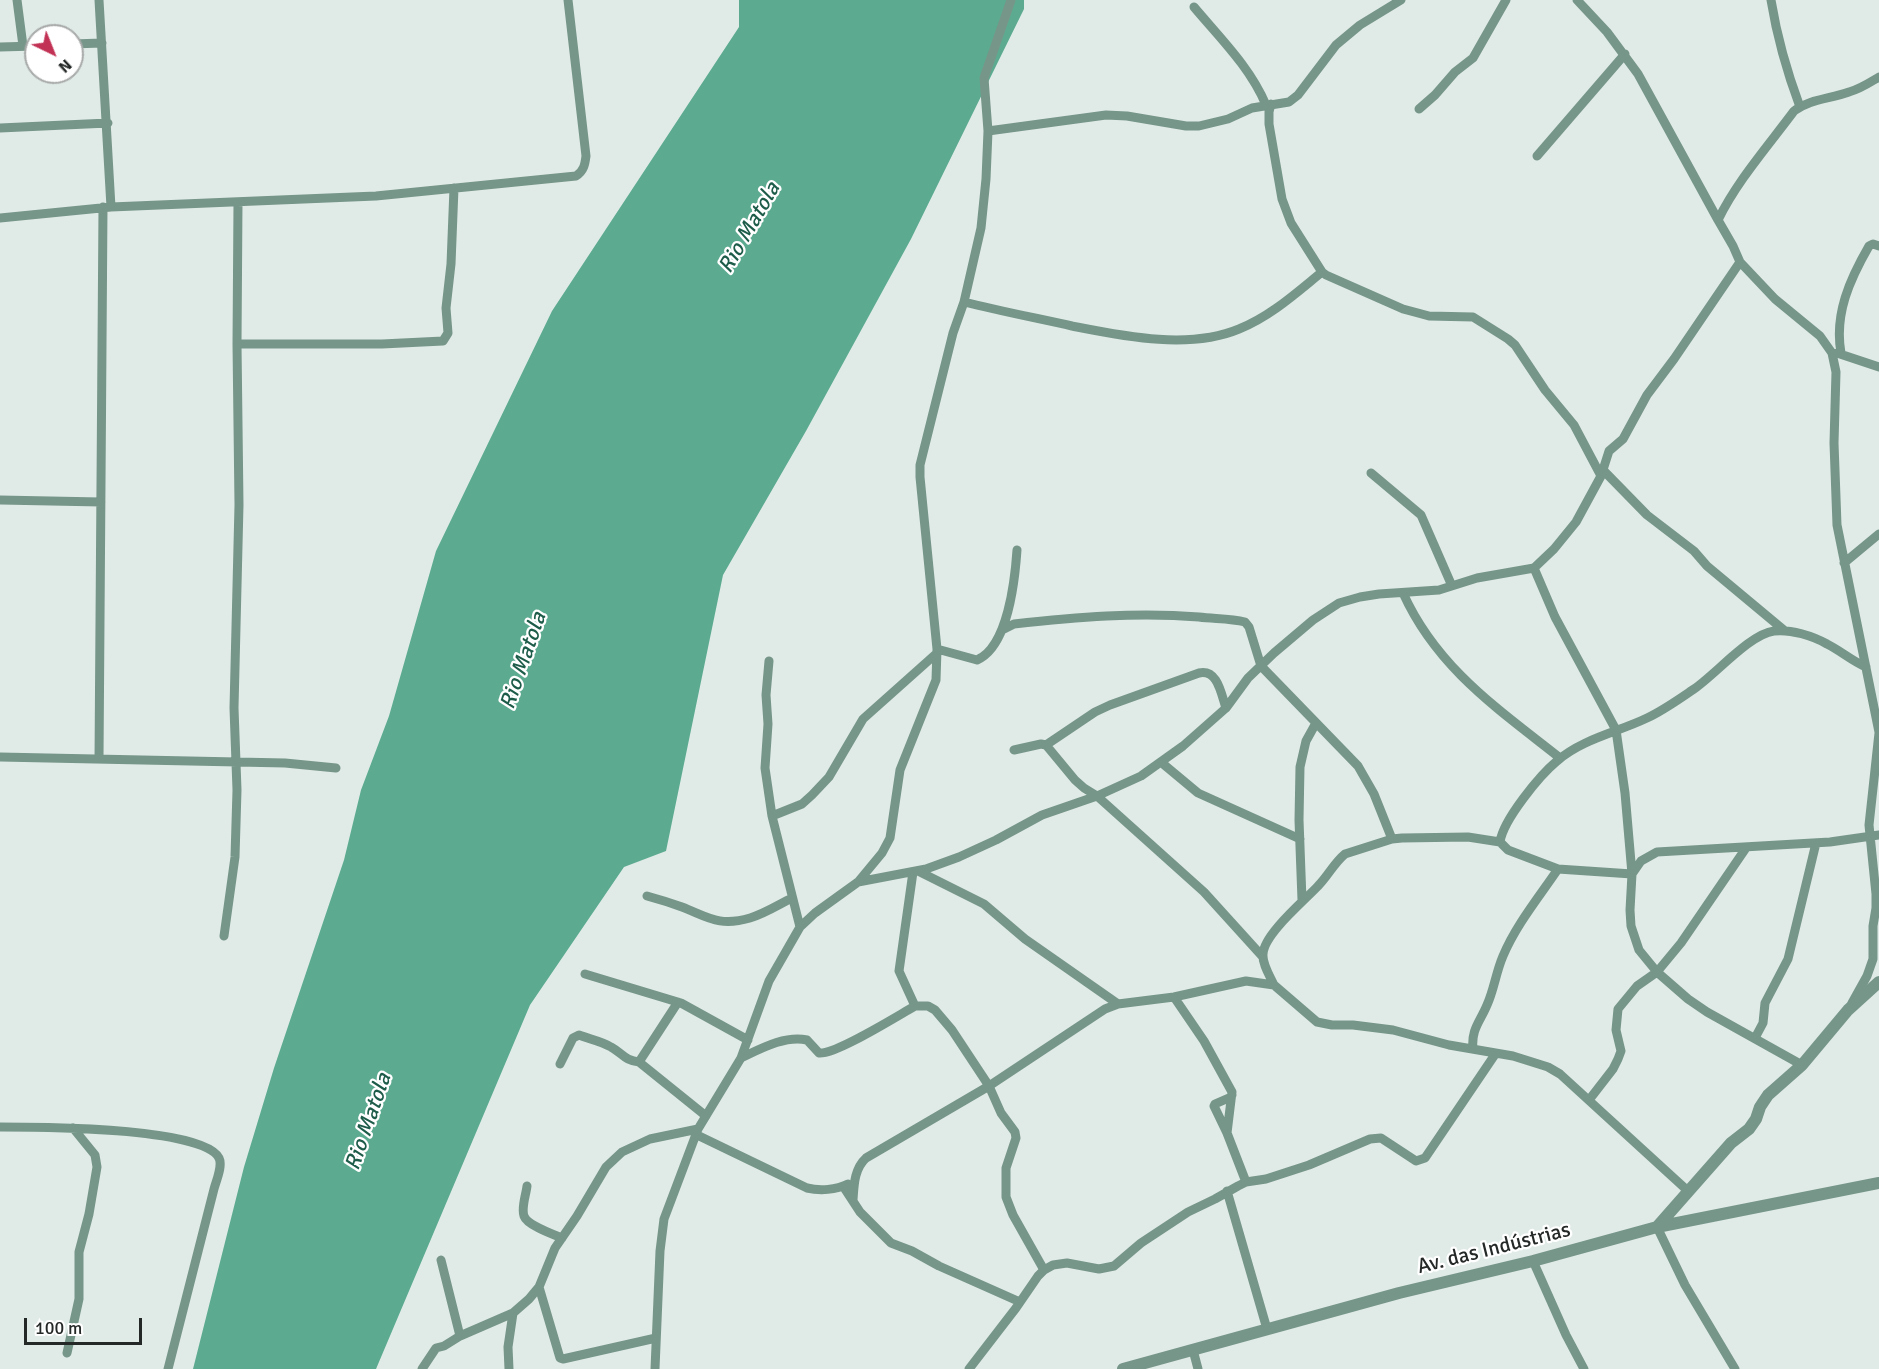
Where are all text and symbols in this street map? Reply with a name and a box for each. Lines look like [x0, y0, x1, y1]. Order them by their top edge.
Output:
north arrow [24, 24, 84, 84]
text: N [54, 55, 76, 77]
water label: Rio Matola [713, 178, 787, 278]
water label: Rio Matola [495, 609, 553, 713]
water label: Rio Matola [340, 1070, 398, 1174]
street label: Av. das Indústrias [1415, 1218, 1573, 1280]
scale bar [27, 1306, 146, 1344]
text: 100 m [35, 1317, 82, 1339]

